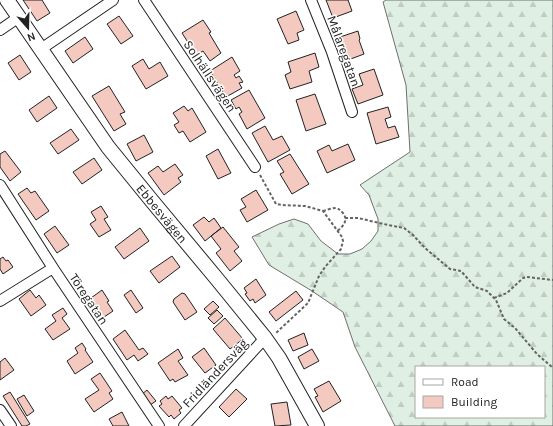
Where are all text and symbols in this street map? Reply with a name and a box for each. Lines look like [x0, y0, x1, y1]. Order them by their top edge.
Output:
north arrow [8, 8, 48, 48]
street label: Målaregatan [324, 13, 364, 89]
text: N [25, 29, 37, 44]
street label: Solhällsvägen [181, 37, 239, 115]
street label: Ebbesvägen [134, 181, 191, 246]
street label: Töregatan [66, 271, 112, 327]
street label: Fridländersväg [179, 335, 251, 411]
legend [415, 366, 545, 418]
text: Road [451, 375, 479, 389]
text: Building [451, 395, 498, 409]

